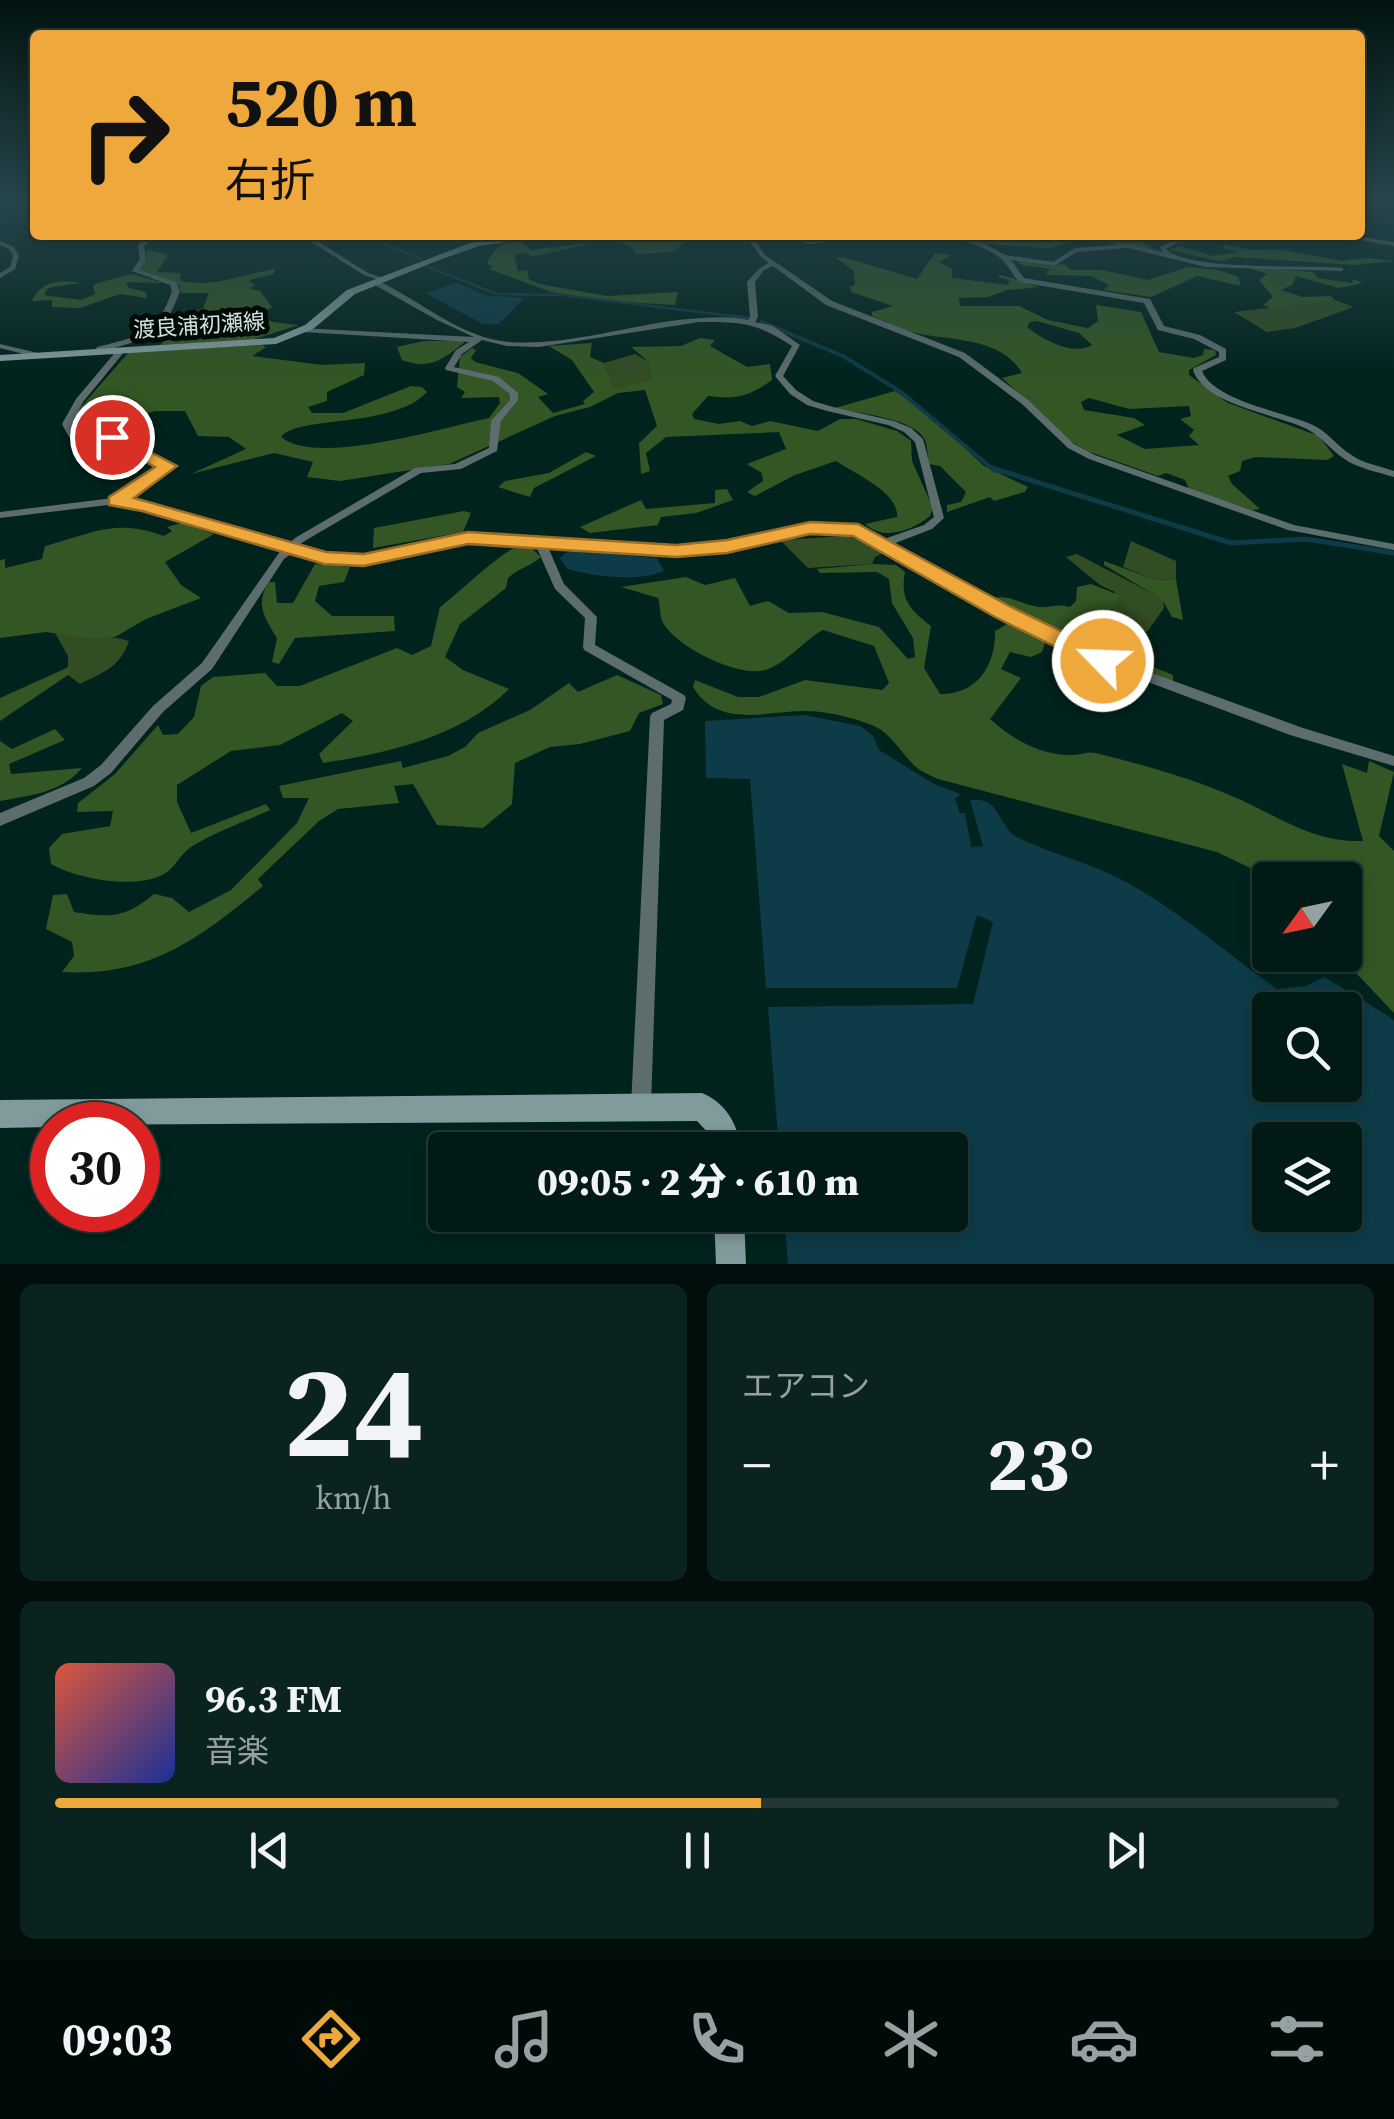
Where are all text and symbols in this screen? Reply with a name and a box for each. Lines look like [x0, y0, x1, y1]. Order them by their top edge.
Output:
text: 520 m [225, 53, 417, 149]
icon: right [60, 70, 190, 200]
text: 右折 [225, 149, 315, 211]
street label: 渡良浦初瀬線 [132, 305, 266, 345]
pin [70, 395, 155, 480]
icon: arrive [85, 410, 140, 465]
position arrow [1051, 609, 1155, 713]
north arrow [1252, 862, 1362, 972]
map controls [1252, 862, 1362, 1232]
button: search [1252, 992, 1362, 1102]
speed limit sign: 30 [30, 1102, 160, 1232]
button: layers [1252, 1122, 1362, 1232]
text: 09:05 · 2 分 · 610 m [537, 1156, 859, 1208]
text: 24 [283, 1321, 424, 1500]
text: エアコン [742, 1364, 870, 1408]
text: 23° [987, 1412, 1094, 1515]
text: − [742, 1427, 771, 1502]
text: + [1310, 1427, 1339, 1502]
text: km/h [315, 1476, 392, 1520]
text: 96.3 FM [205, 1673, 342, 1725]
text: 音楽 [205, 1729, 269, 1773]
icon: previous [242, 1823, 297, 1878]
icon: pause [670, 1823, 725, 1878]
icon: next [1098, 1823, 1153, 1878]
icon: directions [296, 2004, 366, 2074]
icon: music [489, 2004, 559, 2074]
icon: phone [682, 2004, 752, 2074]
icon: climate [876, 2004, 946, 2074]
icon: car [1069, 2004, 1139, 2074]
icon: filters [1262, 2004, 1332, 2074]
text: 09:03 [62, 2008, 173, 2070]

